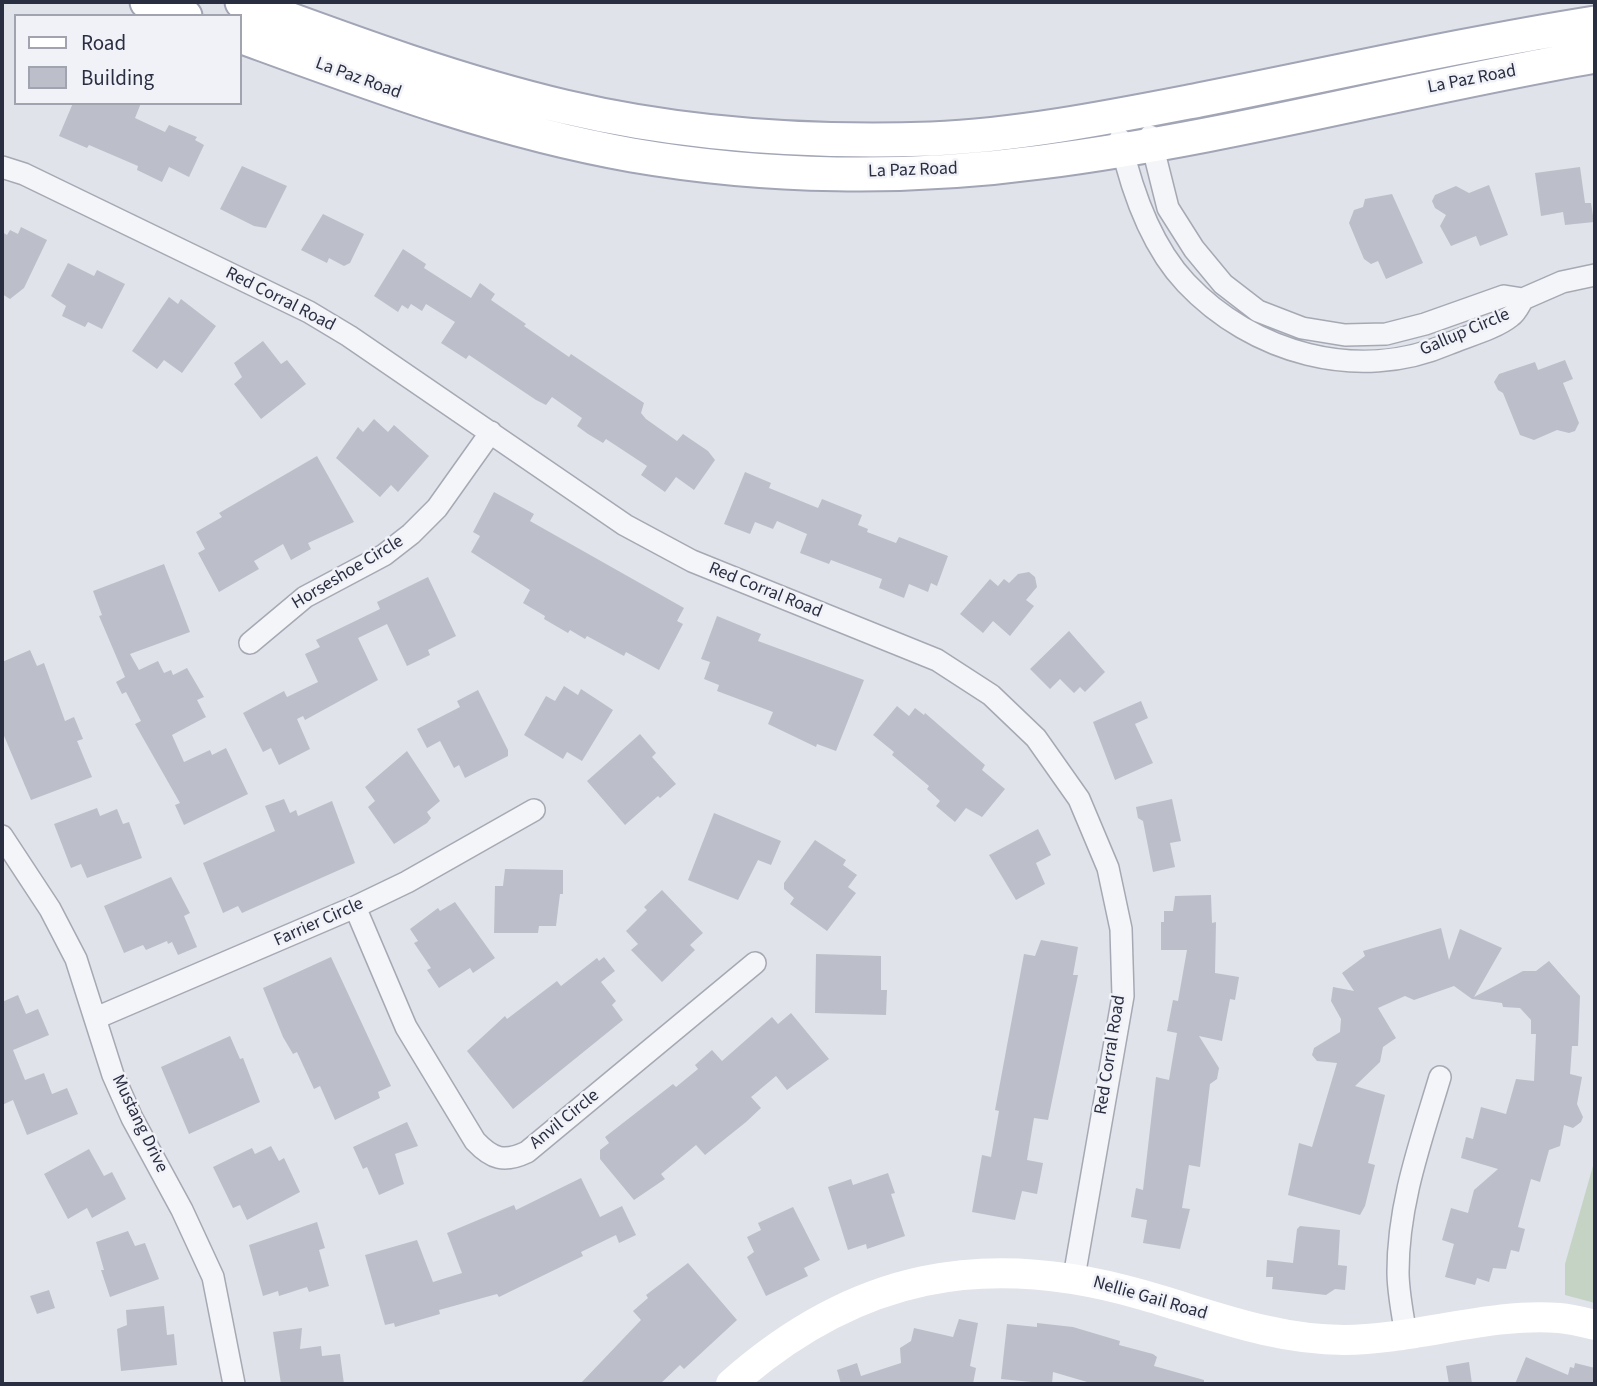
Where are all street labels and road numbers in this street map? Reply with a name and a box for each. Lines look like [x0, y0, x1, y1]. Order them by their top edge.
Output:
street label: La Paz Road [312, 53, 404, 105]
street label: La Paz Road [1426, 61, 1518, 99]
street label: La Paz Road [868, 159, 958, 183]
street label: Red Corral Road [221, 263, 339, 337]
street label: Gallup Circle [1417, 304, 1513, 362]
street label: Horseshoe Circle [288, 531, 408, 615]
street label: Red Corral Road [705, 558, 825, 624]
street label: Farrier Circle [271, 894, 367, 952]
street label: Red Corral Road [1091, 994, 1131, 1116]
street label: Mustang Drive [106, 1071, 172, 1177]
street label: Anvil Circle [526, 1085, 604, 1155]
street label: Nellie Gail Road [1090, 1272, 1210, 1326]

